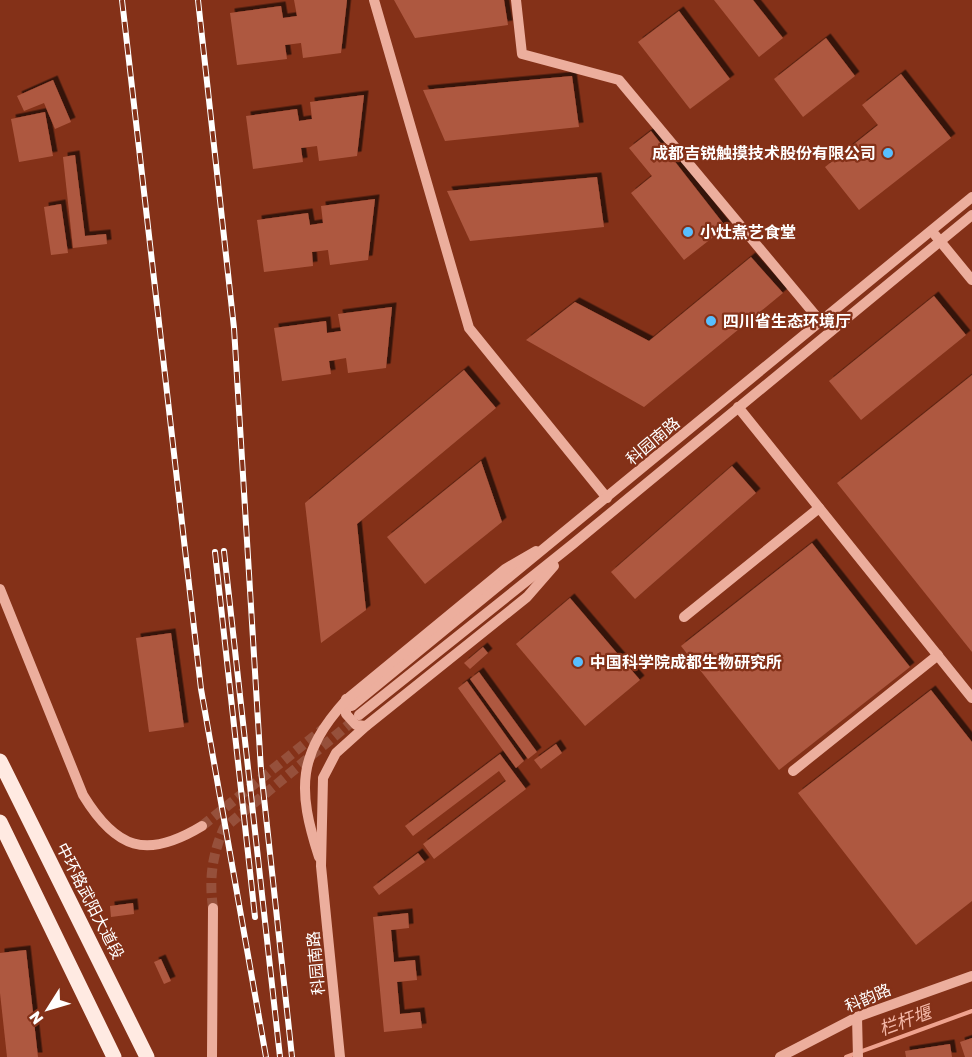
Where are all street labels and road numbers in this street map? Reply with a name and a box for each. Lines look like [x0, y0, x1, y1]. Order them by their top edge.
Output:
street label: 科园南路 [622, 413, 684, 469]
street label: 中环路武阳大道段 [52, 840, 128, 962]
street label: 科园南路 [304, 930, 328, 996]
street label: 科韵路 [842, 980, 894, 1016]

